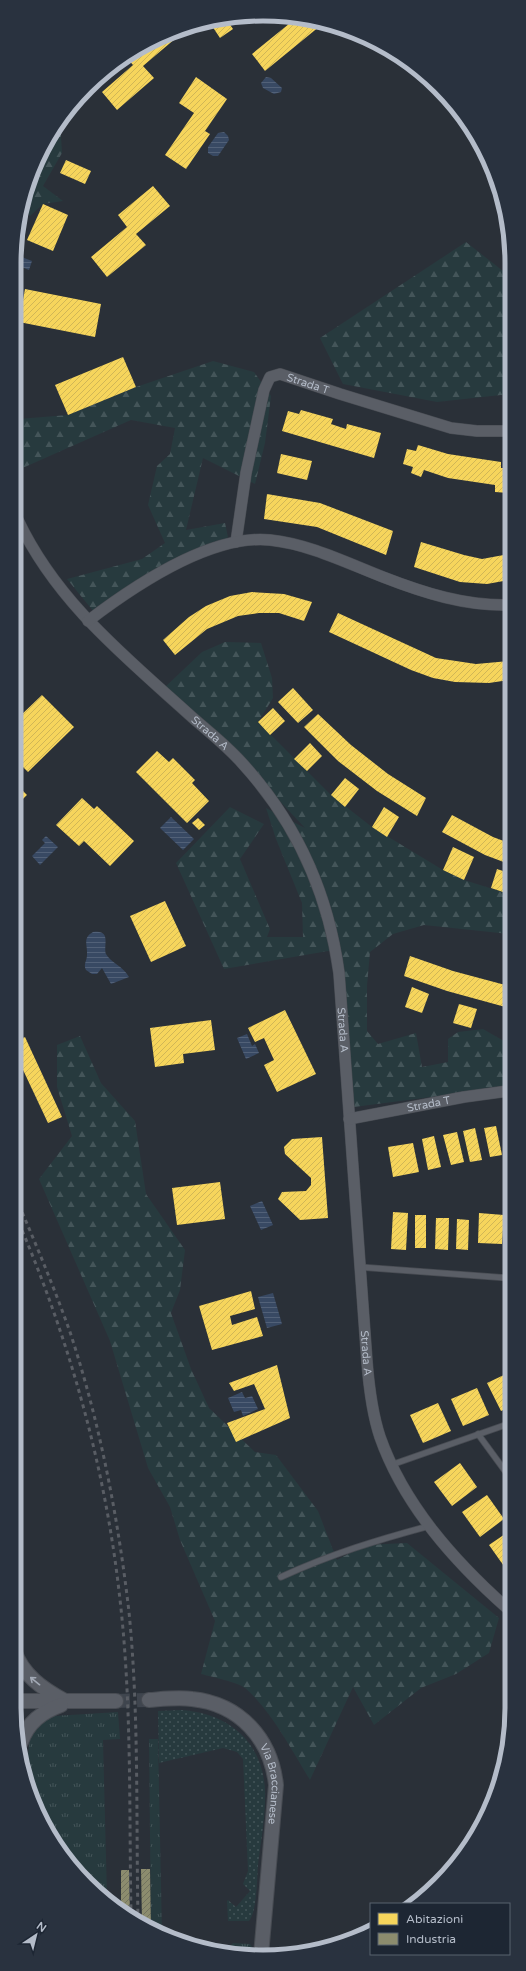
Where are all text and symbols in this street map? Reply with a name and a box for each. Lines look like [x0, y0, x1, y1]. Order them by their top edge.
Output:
street label: Strada T [285, 370, 331, 397]
street label: Strada A [189, 713, 232, 753]
street label: Strada A [335, 1007, 351, 1053]
street label: Strada T [406, 1093, 452, 1114]
street label: Strada A [358, 1330, 375, 1376]
one-way arrow [30, 1677, 41, 1686]
street label: Via Braccianese [257, 1741, 283, 1825]
legend [370, 1903, 510, 1955]
text: Abitazioni [406, 1912, 463, 1926]
north arrow [16, 1915, 56, 1955]
text: N [34, 1919, 49, 1935]
text: Industria [406, 1932, 456, 1946]

